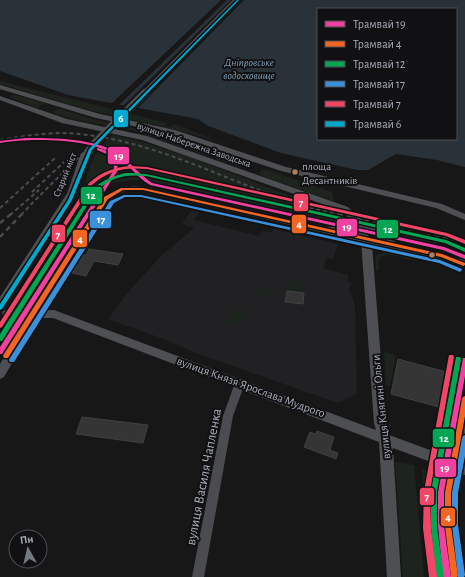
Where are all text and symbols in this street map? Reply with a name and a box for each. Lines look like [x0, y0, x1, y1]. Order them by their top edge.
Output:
legend [317, 8, 457, 140]
text: Трамвай 19 [353, 18, 406, 30]
text: Трамвай 4 [353, 38, 402, 50]
water label: Дніпровське водосховище [223, 57, 275, 81]
text: Трамвай 12 [353, 58, 406, 70]
text: Трамвай 17 [353, 78, 405, 90]
text: Трамвай 7 [353, 98, 401, 110]
line badge: 6 [113, 109, 129, 128]
text: 6 [118, 113, 124, 124]
text: Трамвай 6 [353, 118, 402, 130]
street label: вулиця Набережна Заводська [136, 121, 253, 169]
line badge: 19 [107, 146, 130, 165]
street label: Старий міст [52, 151, 79, 199]
text: 19 [114, 151, 124, 162]
place label: площа Десантників [302, 161, 357, 186]
marker: площа Десантників [290, 167, 300, 177]
line badge: 12 [80, 186, 103, 205]
text: 12 [86, 190, 96, 201]
line badge: 7 [293, 193, 309, 212]
text: 7 [299, 197, 304, 208]
line badge: 17 [89, 210, 112, 229]
text: 17 [97, 214, 106, 225]
line badge: 4 [291, 214, 307, 234]
line badge: 19 [336, 218, 358, 237]
text: 4 [296, 219, 302, 230]
line badge: 12 [376, 219, 399, 239]
text: 19 [342, 222, 352, 233]
line badge: 7 [51, 224, 66, 243]
text: 12 [383, 224, 393, 235]
text: 7 [56, 229, 61, 240]
line badge: 4 [72, 229, 88, 248]
text: 4 [77, 234, 83, 245]
unlabelled marker [427, 250, 437, 260]
street label: вулиця Княгині Ольги [370, 354, 393, 460]
street label: вулиця Князя Ярослава Мудрого [175, 355, 327, 420]
street label: вулиця Василя Чапленка [184, 407, 224, 547]
line badge: 12 [432, 428, 455, 448]
text: 12 [439, 433, 449, 444]
line badge: 19 [434, 458, 457, 478]
text: 19 [440, 463, 450, 474]
line badge: 7 [419, 487, 435, 506]
text: 7 [425, 491, 430, 502]
line badge: 4 [440, 507, 456, 527]
text: 4 [445, 512, 451, 523]
north arrow [8, 529, 48, 569]
text: Пн [19, 533, 34, 546]

